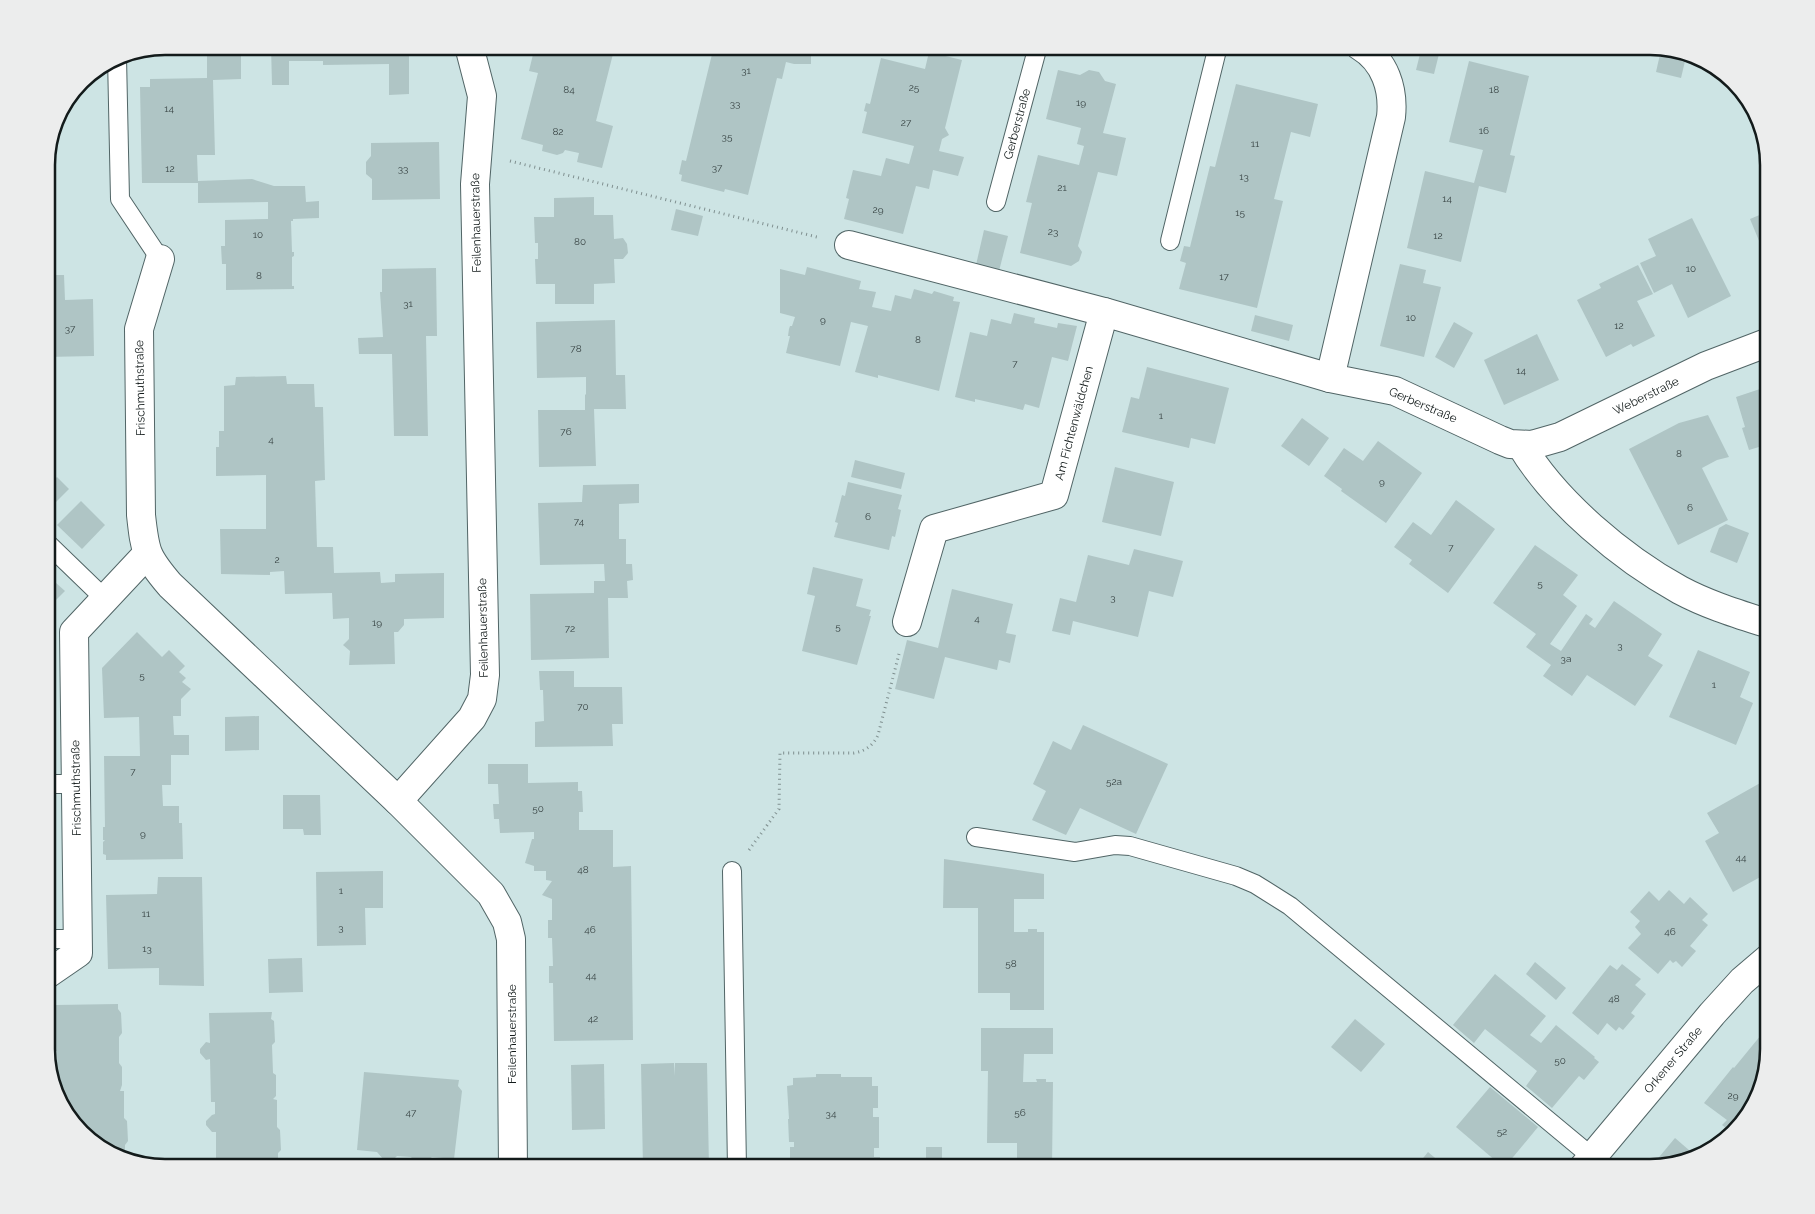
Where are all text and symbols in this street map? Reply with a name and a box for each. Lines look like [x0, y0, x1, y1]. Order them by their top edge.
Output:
house number: 31 [741, 65, 752, 76]
house number: 25 [909, 82, 920, 93]
house number: 84 [563, 84, 575, 95]
house number: 18 [1489, 84, 1499, 95]
street label: Gerberstraße [1001, 87, 1033, 161]
house number: 19 [1076, 97, 1086, 108]
house number: 33 [730, 98, 740, 109]
house number: 14 [164, 103, 174, 114]
house number: 27 [901, 117, 912, 128]
house number: 16 [1479, 125, 1489, 136]
house number: 82 [552, 126, 564, 137]
house number: 35 [722, 131, 733, 142]
house number: 11 [1251, 138, 1260, 149]
house number: 37 [712, 162, 723, 173]
house number: 12 [165, 163, 175, 174]
house number: 33 [398, 163, 408, 174]
house number: 13 [1239, 171, 1249, 182]
street label: Feilenhauerstraße [468, 173, 484, 273]
house number: 21 [1057, 182, 1067, 193]
house number: 14 [1442, 193, 1452, 204]
house number: 29 [872, 204, 884, 215]
house number: 15 [1235, 207, 1245, 218]
house number: 23 [1048, 226, 1058, 237]
house number: 10 [253, 229, 263, 240]
house number: 12 [1433, 230, 1443, 241]
house number: 80 [574, 236, 586, 247]
house number: 10 [1686, 263, 1696, 274]
house number: 8 [256, 270, 262, 281]
house number: 17 [1219, 271, 1229, 282]
house number: 31 [403, 298, 414, 309]
house number: 10 [1406, 312, 1416, 323]
house number: 9 [820, 314, 826, 325]
house number: 12 [1614, 320, 1624, 331]
house number: 37 [65, 323, 76, 334]
house number: 8 [915, 334, 921, 345]
street label: Frischmuthstraße [132, 340, 148, 436]
house number: 78 [570, 343, 582, 354]
house number: 7 [1012, 358, 1018, 369]
street label: Am Fichtenwäldchen [1052, 364, 1096, 482]
house number: 14 [1516, 365, 1526, 376]
street label: Weberstraße [1611, 374, 1681, 418]
street label: Gerberstraße [1387, 384, 1459, 426]
house number: 1 [1159, 410, 1164, 421]
house number: 76 [560, 426, 572, 437]
house number: 4 [268, 434, 274, 445]
house number: 8 [1676, 448, 1682, 459]
house number: 9 [1379, 476, 1385, 487]
house number: 6 [1687, 502, 1693, 513]
house number: 6 [865, 511, 871, 522]
house number: 74 [574, 516, 585, 527]
house number: 7 [1448, 542, 1454, 553]
house number: 2 [274, 554, 280, 565]
street label: Feilenhauerstraße [475, 578, 491, 678]
house number: 5 [1537, 578, 1543, 589]
house number: 3 [1110, 592, 1116, 603]
house number: 4 [974, 613, 980, 624]
house number: 19 [372, 617, 382, 628]
house number: 5 [835, 621, 841, 632]
house number: 72 [565, 623, 575, 634]
house number: 3 [1617, 640, 1623, 651]
house number: 3a [1561, 653, 1571, 664]
house number: 5 [139, 670, 145, 681]
house number: 1 [1712, 679, 1717, 690]
house number: 70 [577, 701, 589, 712]
street label: Frischmuthstraße [68, 740, 84, 836]
house number: 7 [130, 766, 136, 777]
house number: 52a [1106, 776, 1122, 787]
house number: 50 [532, 803, 544, 814]
house number: 9 [140, 828, 146, 839]
house number: 44 [1736, 852, 1747, 863]
house number: 48 [577, 864, 589, 875]
house number: 1 [339, 885, 344, 896]
house number: 11 [142, 908, 151, 919]
house number: 3 [338, 922, 344, 933]
house number: 46 [584, 924, 596, 935]
house number: 46 [1664, 926, 1676, 937]
house number: 13 [142, 943, 152, 954]
house number: 58 [1005, 958, 1017, 969]
house number: 44 [586, 970, 597, 981]
street label: Feilenhauerstraße [505, 984, 519, 1084]
house number: 48 [1608, 993, 1620, 1004]
house number: 42 [588, 1013, 598, 1024]
street label: Orkener Straße [1641, 1024, 1705, 1096]
house number: 50 [1554, 1055, 1566, 1066]
house number: 29 [1727, 1090, 1739, 1101]
house number: 47 [406, 1107, 417, 1118]
house number: 56 [1014, 1107, 1026, 1118]
house number: 34 [826, 1108, 837, 1119]
house number: 52 [1497, 1126, 1507, 1137]

